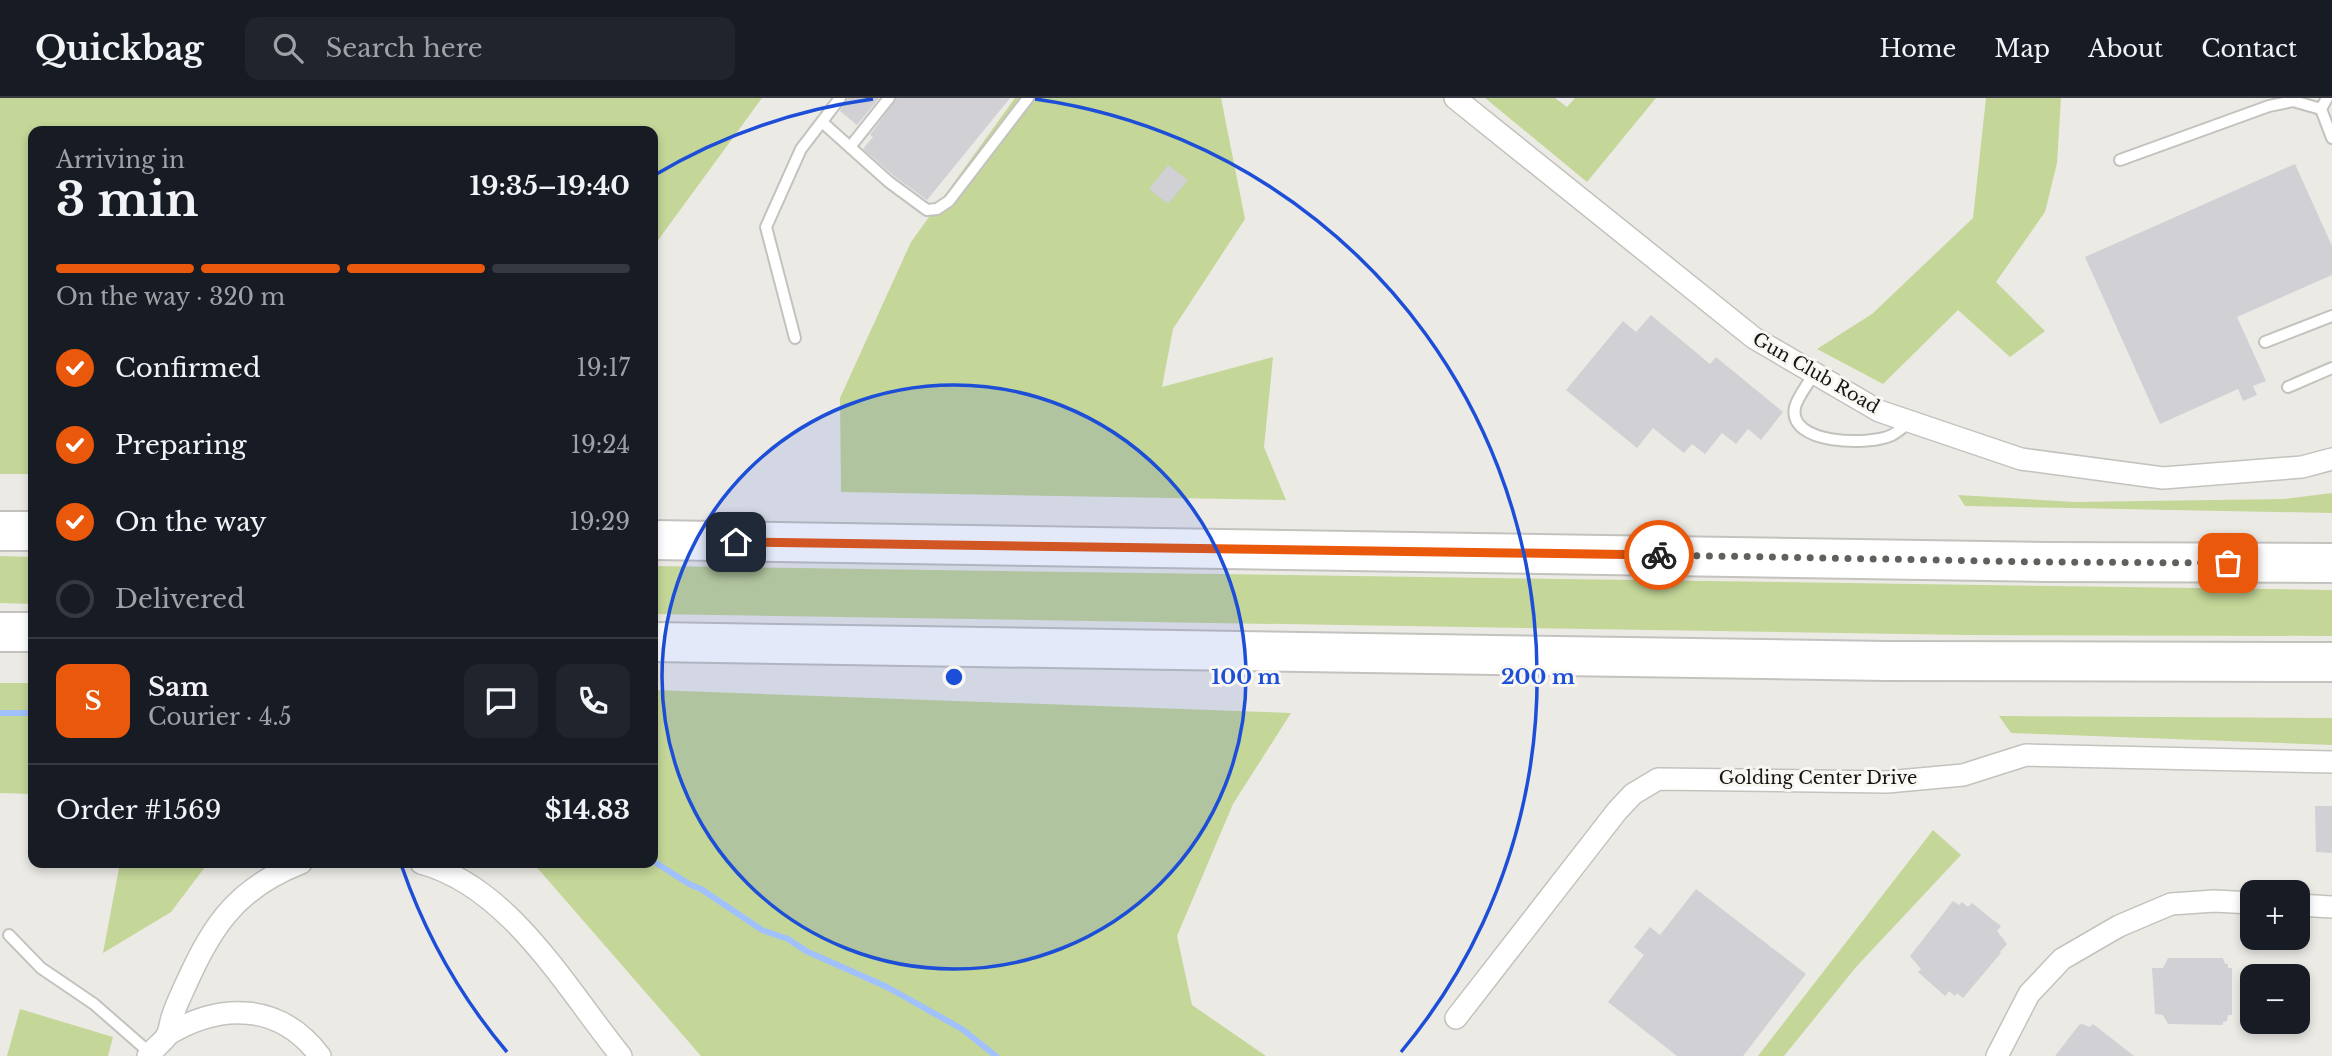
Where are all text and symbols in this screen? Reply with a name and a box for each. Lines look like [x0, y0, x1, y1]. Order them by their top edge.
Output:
search box [245, 17, 735, 80]
text: Quickbag [35, 28, 203, 69]
icon: search [269, 29, 307, 67]
text: Search here [325, 32, 483, 64]
text: Home [1880, 34, 1956, 63]
text: Map [1994, 34, 2050, 63]
text: About [2088, 34, 2163, 63]
text: Contact [2201, 34, 2297, 63]
text: Arriving in [56, 146, 185, 174]
text: 19:35–19:40 [470, 170, 630, 202]
text: 3 min [56, 171, 198, 228]
text: On the way · 320 m [56, 283, 285, 311]
street label: Gun Club Road [1749, 328, 1883, 418]
icon: check [56, 349, 94, 387]
text: Confirmed [115, 352, 260, 384]
text: 19:17 [577, 354, 630, 382]
icon: check [56, 426, 94, 464]
text: Preparing [115, 429, 247, 461]
text: 19:24 [571, 431, 630, 459]
icon: check [56, 503, 94, 541]
text: On the way [115, 506, 267, 538]
text: 19:29 [569, 508, 630, 536]
pin [706, 512, 766, 572]
courier [1624, 520, 1694, 590]
icon: home [717, 523, 755, 561]
pin [2198, 533, 2258, 593]
icon: bike [1640, 536, 1678, 574]
icon: bag [2209, 544, 2247, 582]
text: Delivered [115, 583, 245, 615]
button: chat [464, 664, 538, 738]
button: phone [556, 664, 630, 738]
text: 100 m [1211, 664, 1281, 690]
text: 200 m [1501, 664, 1575, 690]
centre of rings [942, 665, 966, 689]
text: Sam [148, 671, 209, 703]
text: S [84, 685, 102, 717]
text: Courier · 4.5 [148, 703, 292, 731]
street label: Golding Center Drive [1719, 767, 1917, 789]
text: Order #1569 [56, 794, 222, 826]
text: $14.83 [545, 794, 630, 826]
map controls [2240, 880, 2310, 1034]
button: + [2240, 880, 2310, 950]
button: − [2240, 964, 2310, 1034]

